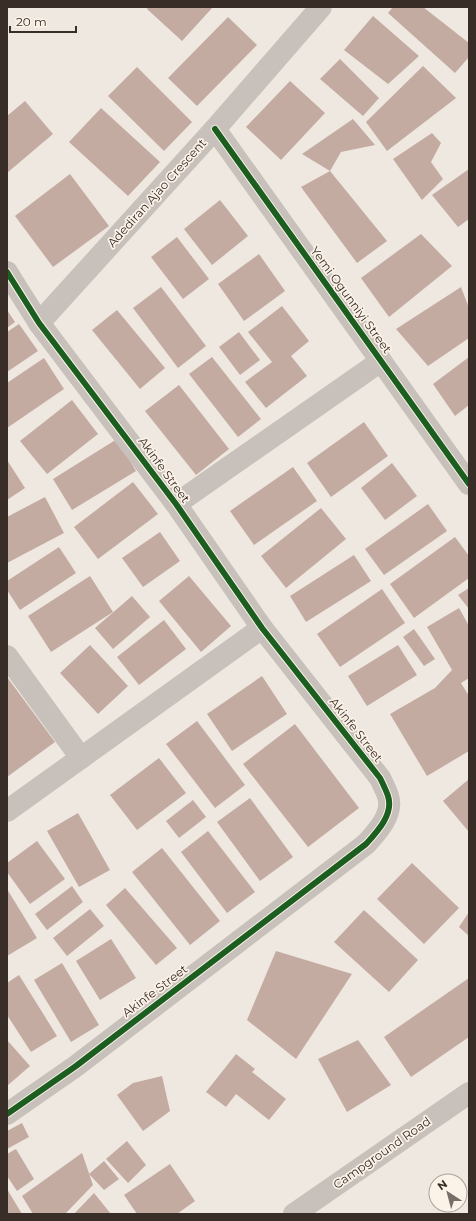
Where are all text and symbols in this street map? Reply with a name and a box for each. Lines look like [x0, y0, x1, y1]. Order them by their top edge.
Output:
scale bar [10, 8, 76, 34]
text: 20 m [16, 14, 47, 29]
street label: Adediran Ajao Crescent [104, 135, 209, 250]
street label: Yemi Ogunniyi Street [308, 243, 395, 356]
street label: Akinfe Street [135, 434, 193, 506]
street label: Akinfe Street [327, 694, 386, 765]
street label: Akinfe Street [119, 961, 190, 1020]
street label: Campground Road [330, 1113, 433, 1192]
north arrow [428, 1173, 468, 1213]
text: N [434, 1177, 450, 1193]

